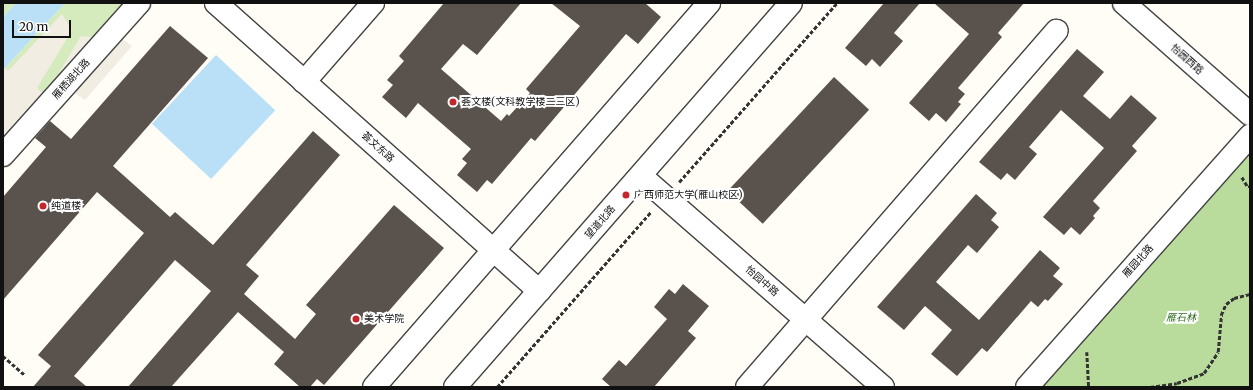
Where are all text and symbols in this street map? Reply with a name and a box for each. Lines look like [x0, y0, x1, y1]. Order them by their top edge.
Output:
scale bar [14, 12, 73, 38]
text: 20 m [19, 19, 48, 34]
street label: 怡园西路 [1168, 41, 1206, 77]
street label: 雁栖湖北路 [50, 56, 92, 102]
place label: 荟文楼(文科教学楼二三区) [461, 96, 580, 108]
marker: 荟文楼(文科教学楼二三区) [448, 97, 458, 107]
street label: 荟文东路 [359, 129, 397, 165]
place label: 广西师范大学(雁山校区) [634, 189, 743, 201]
marker: 广西师范大学(雁山校区) [621, 190, 631, 200]
place label: 纯道楼 [51, 200, 81, 212]
marker: 纯道楼 [38, 201, 48, 211]
street label: 望道北路 [582, 203, 618, 241]
street label: 雁园北路 [1120, 242, 1156, 280]
street label: 怡园中路 [743, 263, 781, 299]
park label: 雁石林 [1166, 312, 1196, 324]
place label: 美术学院 [364, 313, 404, 325]
marker: 美术学院 [351, 314, 361, 324]

